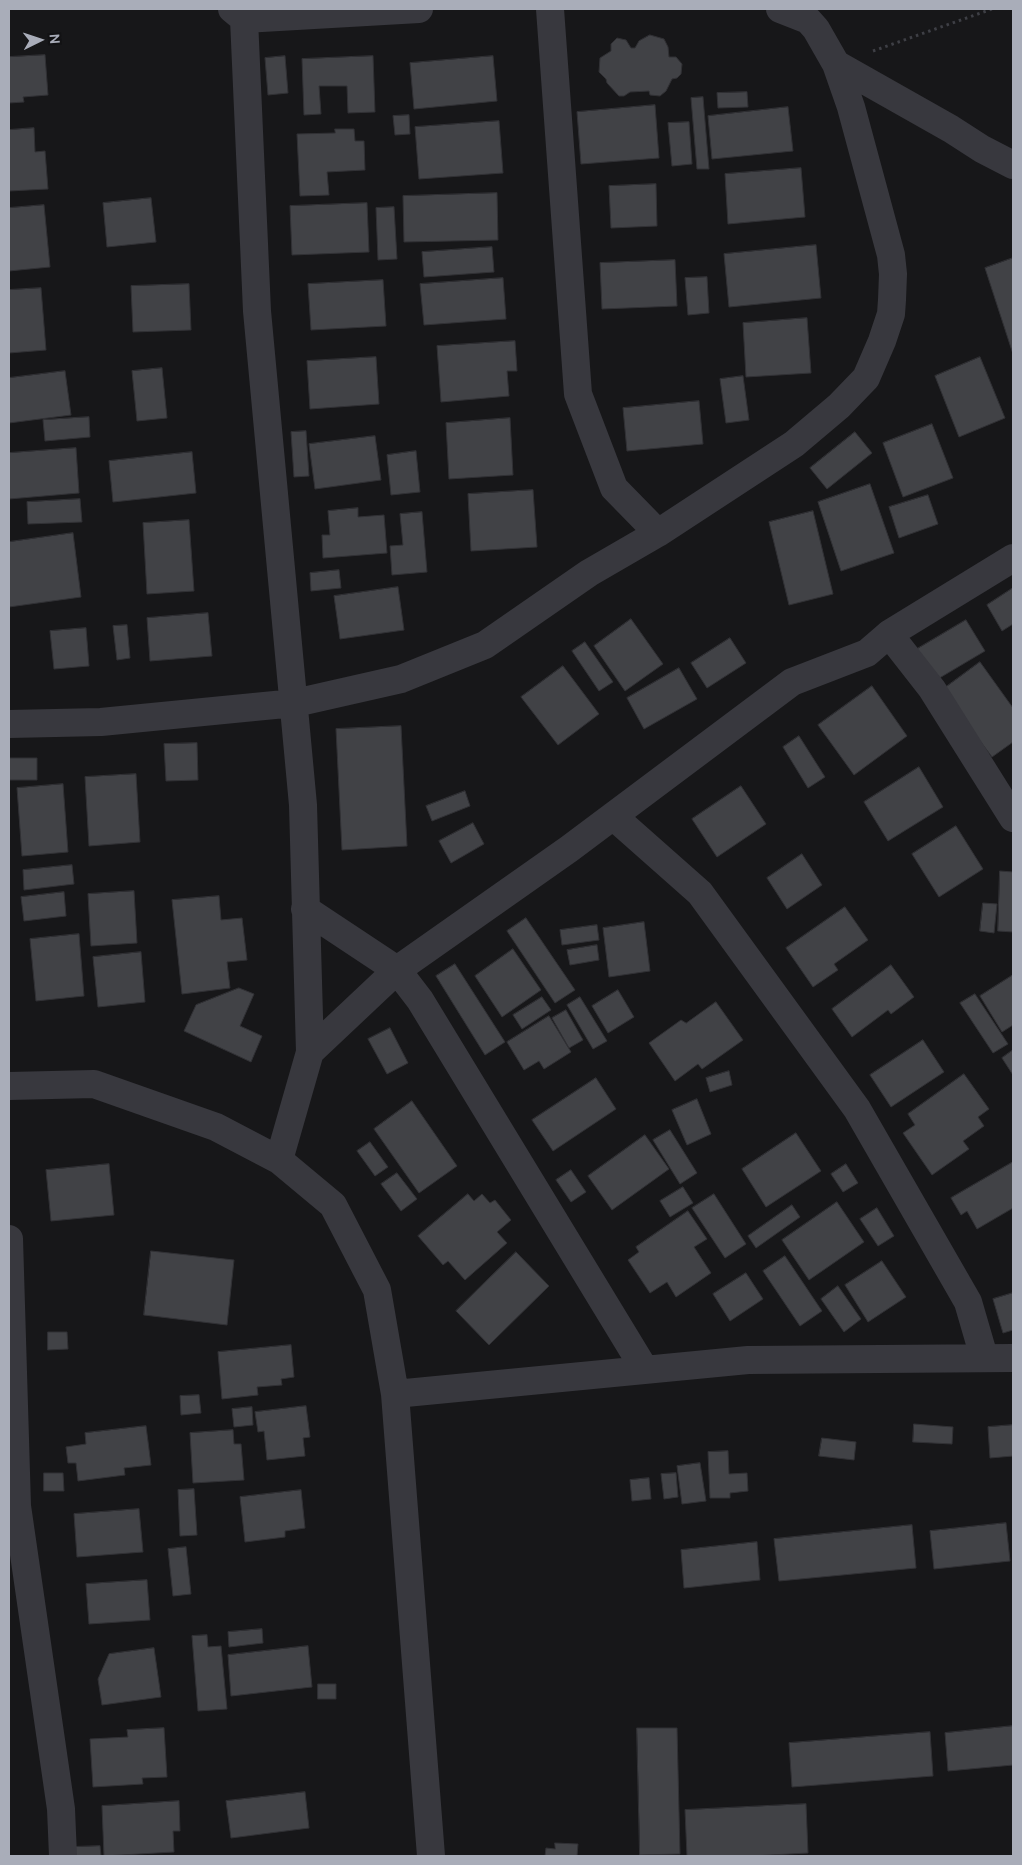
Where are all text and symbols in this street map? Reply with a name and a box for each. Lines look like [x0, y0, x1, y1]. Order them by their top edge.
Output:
north arrow [15, 15, 65, 65]
text: N [47, 33, 63, 45]

